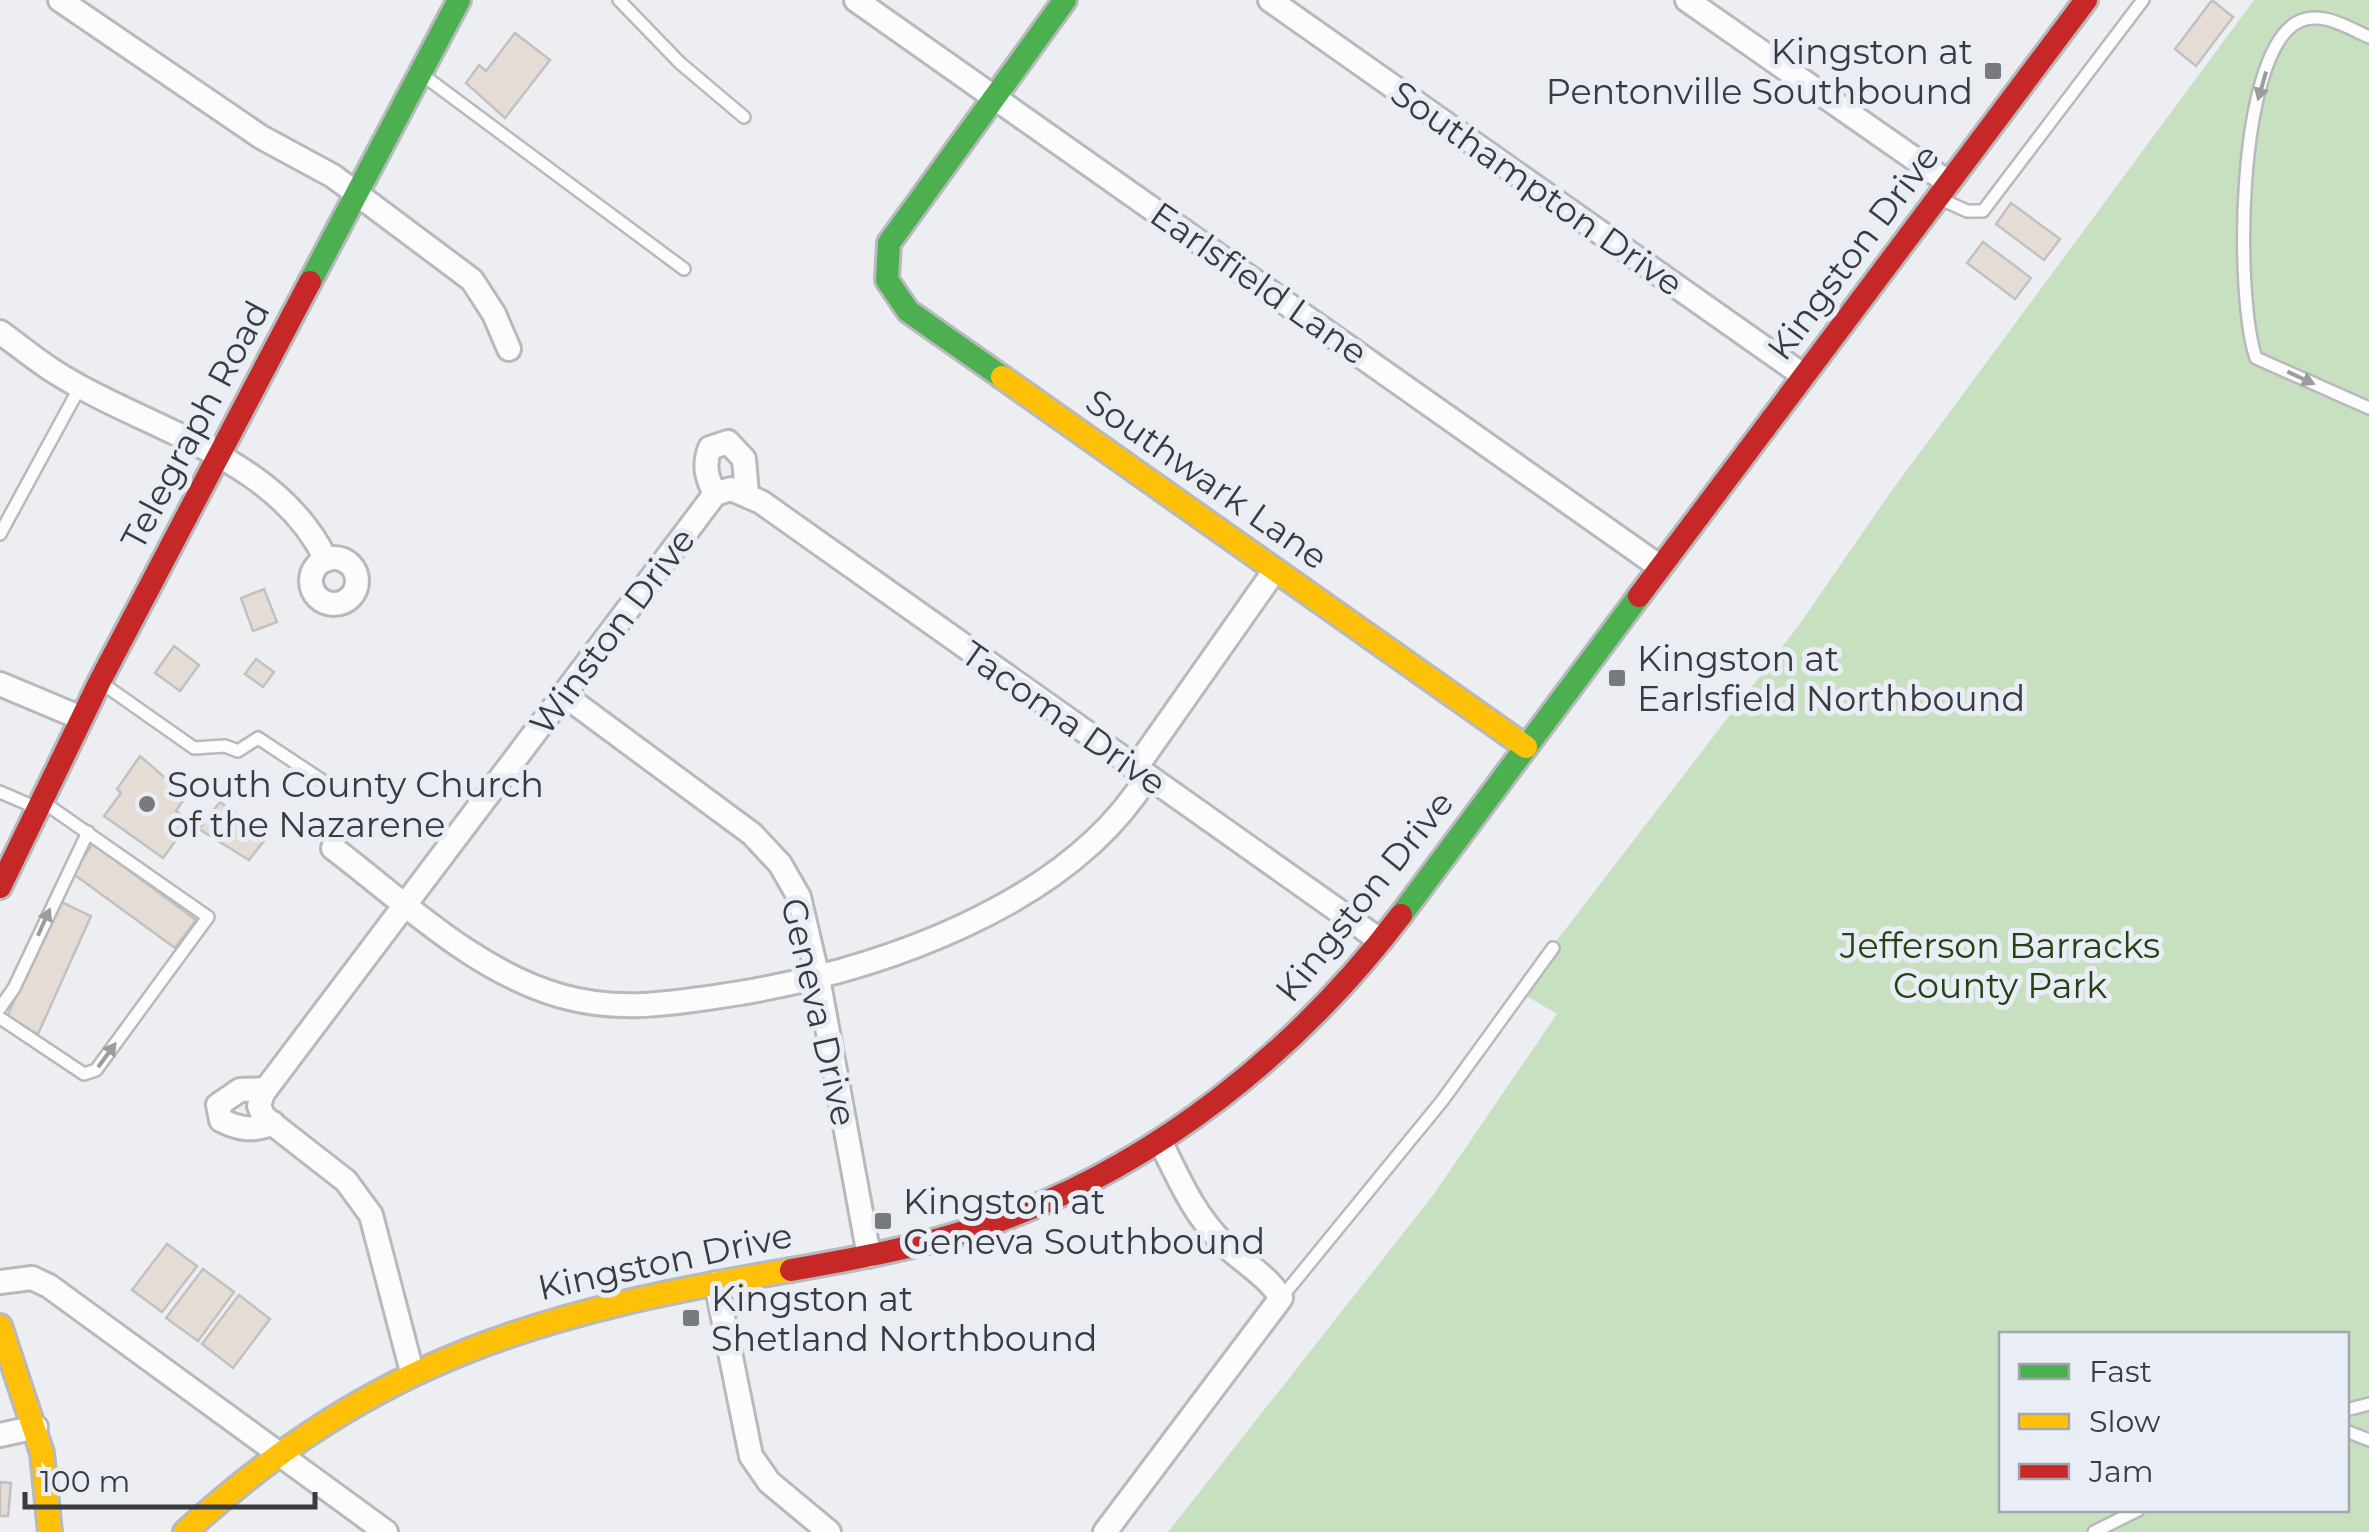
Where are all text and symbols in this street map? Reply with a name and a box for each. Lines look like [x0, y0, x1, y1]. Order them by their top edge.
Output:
place label: Kingston at Pentonville Southbound [1546, 30, 1973, 113]
marker: Kingston at Pentonville Southbound [1982, 60, 2004, 82]
street label: Southampton Drive [1383, 71, 1691, 305]
one-way arrow [2254, 71, 2269, 102]
street label: Kingston Drive [1758, 136, 1948, 368]
street label: Earlsfield Lane [1142, 192, 1376, 374]
street label: Telegraph Road [111, 293, 279, 557]
one-way arrow [2287, 370, 2316, 387]
street label: Southwark Lane [1078, 380, 1336, 578]
street label: Winston Drive [520, 519, 704, 743]
street label: Tacoma Drive [953, 632, 1175, 804]
place label: Kingston at Earlsfield Northbound [1637, 637, 2025, 720]
marker: Kingston at Earlsfield Northbound [1606, 667, 1628, 689]
place label: South County Church of the Nazarene [167, 763, 544, 846]
street label: Kingston Drive [1266, 782, 1462, 1010]
marker: South County Church of the Nazarene [136, 793, 158, 815]
street label: Geneva Drive [772, 894, 866, 1130]
one-way arrow [36, 907, 52, 937]
park label: Jefferson Barracks County Park [1839, 924, 2160, 1007]
one-way arrow [97, 1042, 117, 1068]
place label: Kingston at Geneva Southbound [903, 1180, 1265, 1263]
marker: Kingston at Geneva Southbound [872, 1210, 894, 1232]
street label: Kingston Drive [534, 1213, 796, 1309]
place label: Kingston at Shetland Northbound [711, 1277, 1098, 1360]
marker: Kingston at Shetland Northbound [680, 1307, 702, 1329]
legend [1999, 1332, 2349, 1512]
text: Fast [2089, 1353, 2152, 1390]
text: Slow [2089, 1403, 2161, 1440]
scale bar [25, 1447, 315, 1509]
text: Jam [2088, 1453, 2154, 1490]
text: 100 m [40, 1463, 130, 1500]

